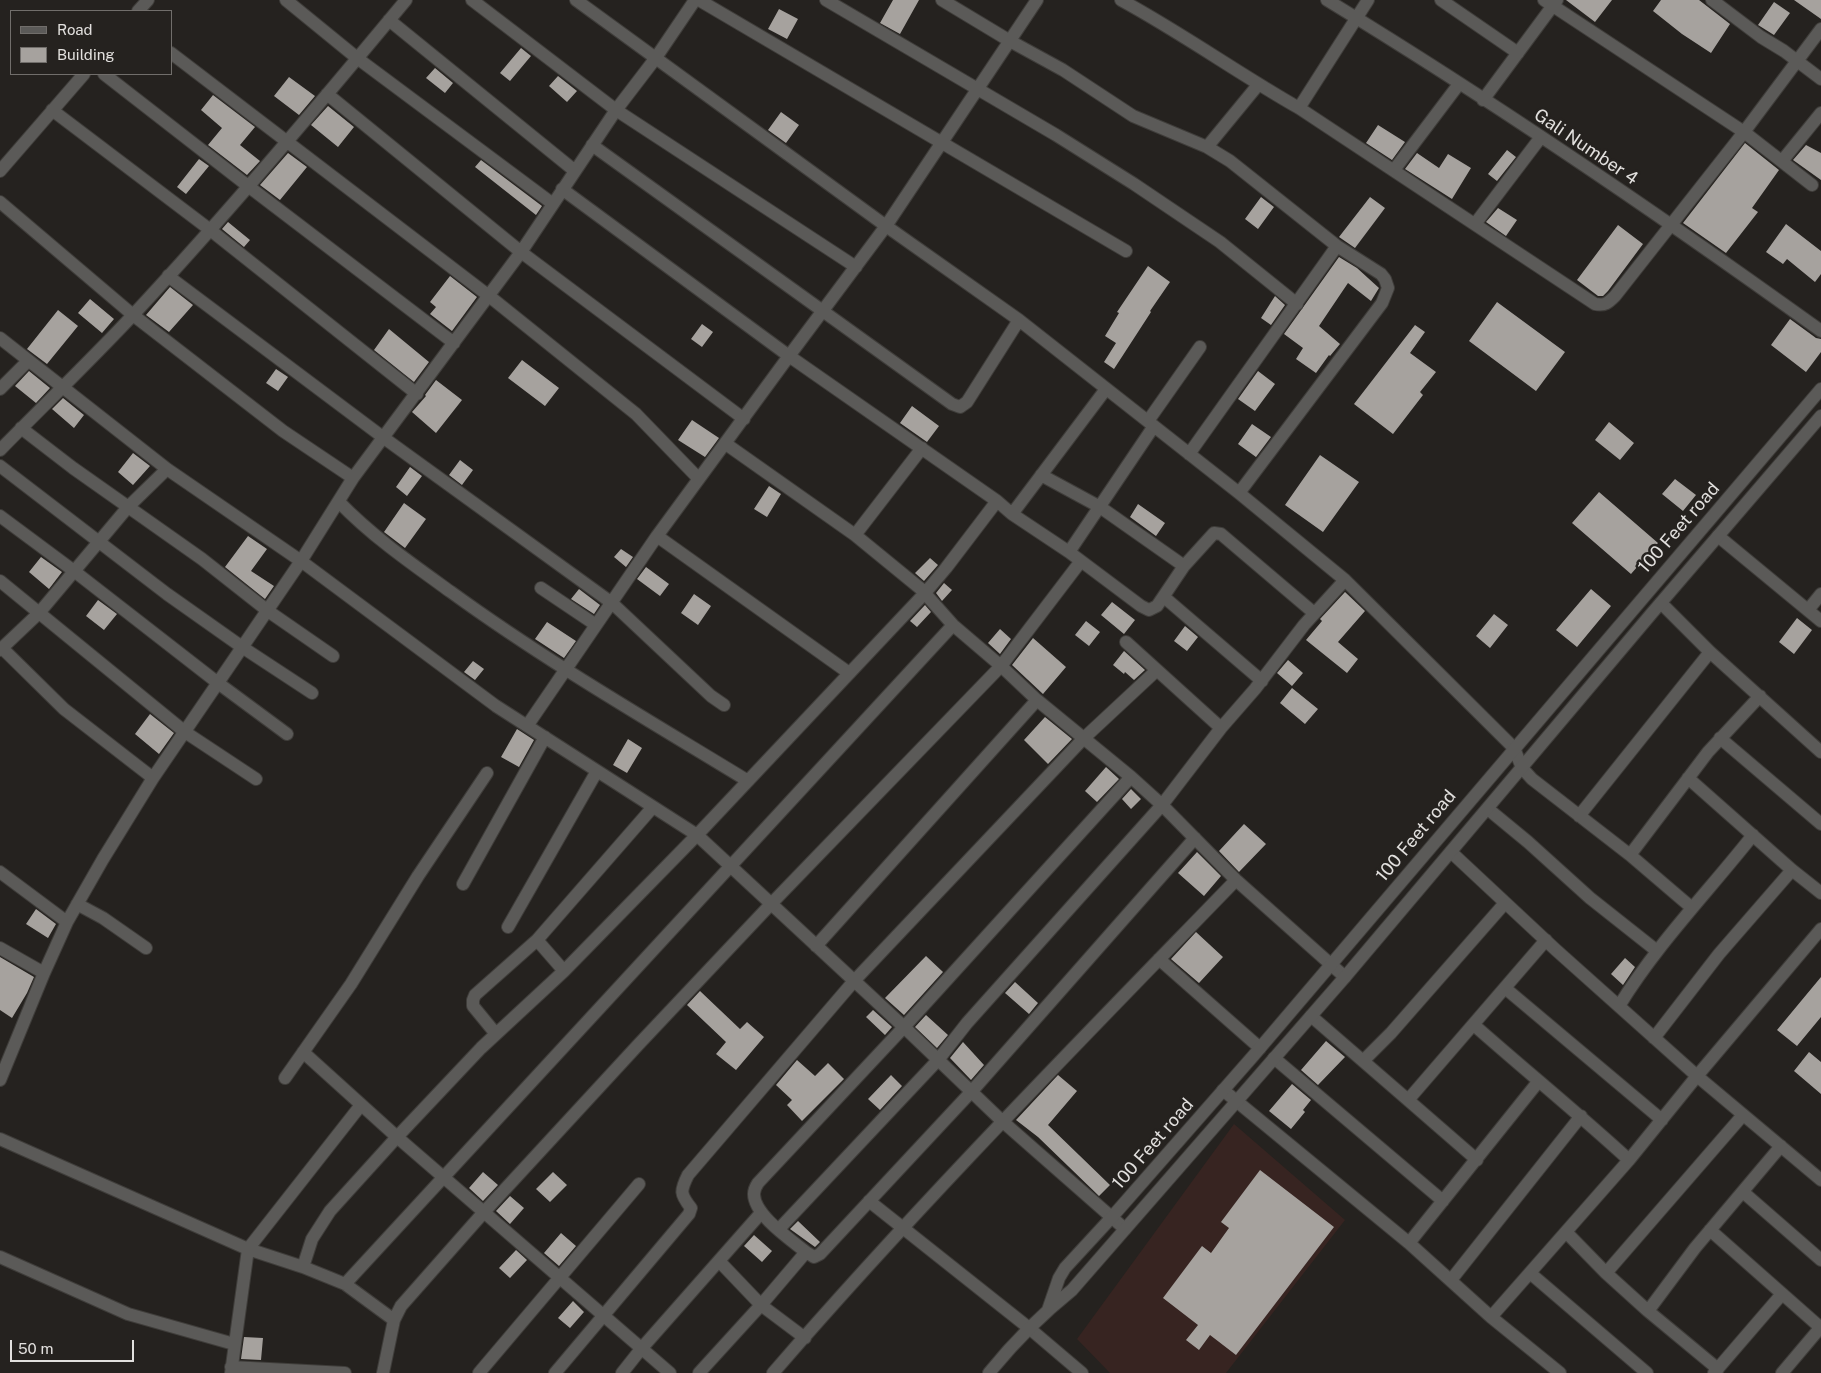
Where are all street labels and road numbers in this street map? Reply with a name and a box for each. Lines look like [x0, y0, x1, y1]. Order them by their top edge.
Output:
street label: Gali Number 4 [1530, 104, 1642, 190]
street label: 100 Feet road [1634, 478, 1724, 578]
street label: 100 Feet road [1371, 786, 1461, 886]
street label: 100 Feet road [1108, 1094, 1198, 1194]

